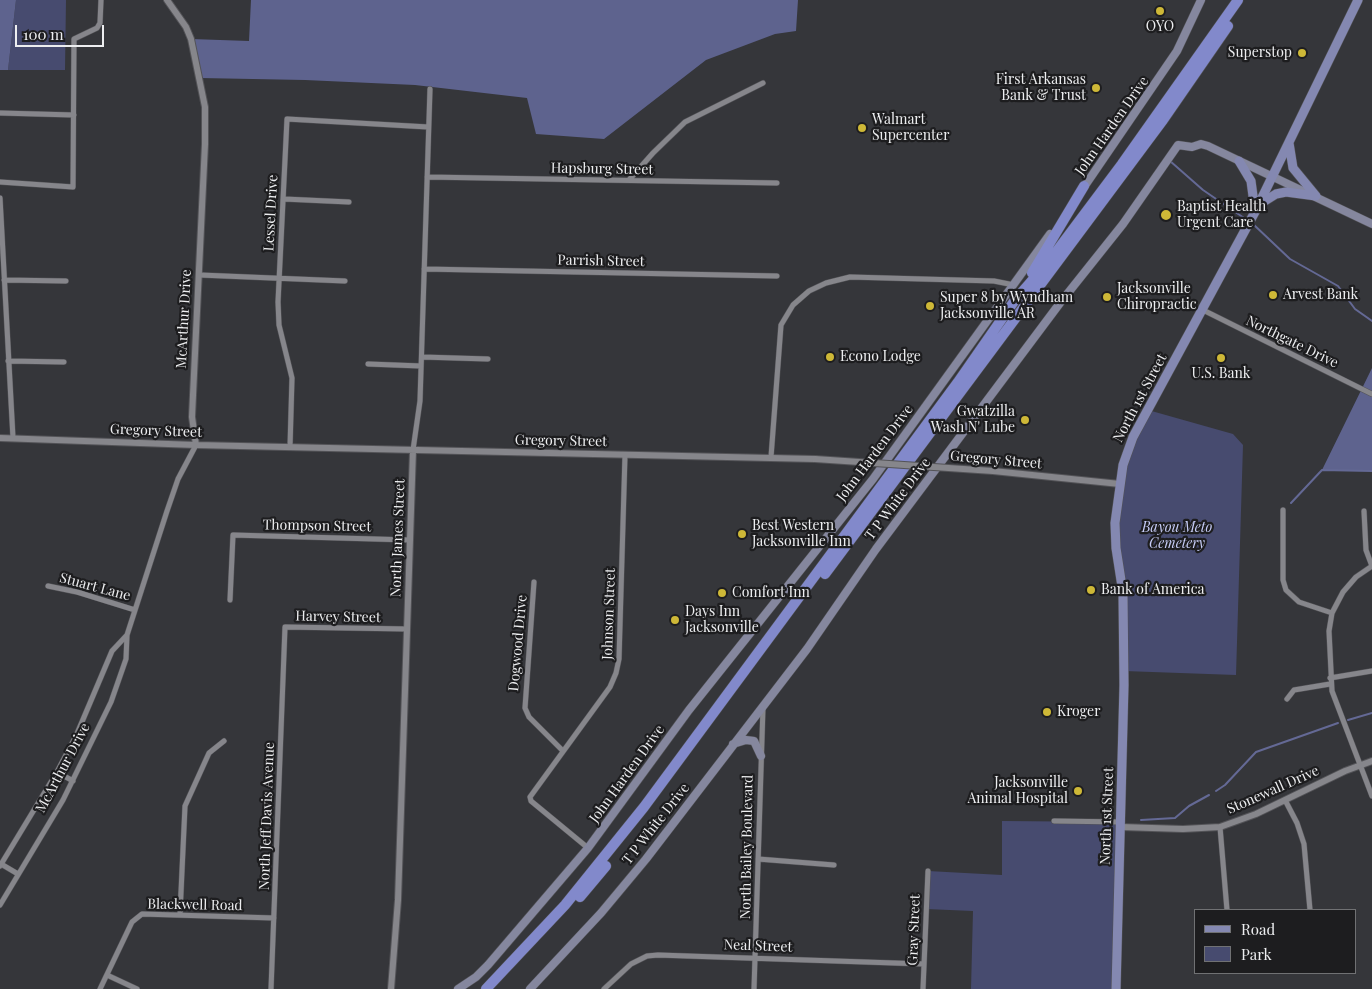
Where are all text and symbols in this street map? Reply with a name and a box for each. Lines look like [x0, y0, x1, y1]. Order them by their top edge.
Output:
marker: OYO [1154, 5, 1166, 17]
scale bar [18, 15, 106, 47]
place label: OYO [1146, 19, 1174, 35]
text: 100 m [23, 24, 64, 44]
place label: Superstop [1228, 45, 1292, 61]
marker: Superstop [1296, 47, 1308, 59]
place label: First Arkansas Bank & Trust [996, 72, 1086, 104]
street label: John Harden Drive [1072, 73, 1152, 179]
marker: First Arkansas Bank & Trust [1090, 82, 1102, 94]
place label: Walmart Supercenter [872, 112, 949, 144]
marker: Walmart Supercenter [856, 122, 868, 134]
street label: Hapsburg Street [551, 160, 653, 178]
street label: Lessel Drive [261, 174, 281, 252]
place label: Baptist Health Urgent Care [1177, 199, 1266, 232]
marker: Baptist Health Urgent Care [1159, 208, 1173, 222]
street label: Parrish Street [557, 252, 645, 270]
street label: McArthur Drive [173, 269, 195, 369]
place label: Jacksonville Chiropractic [1117, 281, 1197, 314]
place label: Arvest Bank [1283, 287, 1358, 303]
marker: Arvest Bank [1267, 289, 1279, 301]
place label: Super 8 by Wyndham Jacksonville AR [940, 290, 1073, 322]
marker: Jacksonville Chiropractic [1101, 291, 1113, 303]
marker: Super 8 by Wyndham Jacksonville AR [924, 300, 936, 312]
street label: Northgate Drive [1243, 312, 1341, 372]
place label: Econo Lodge [840, 349, 921, 365]
marker: Econo Lodge [824, 351, 836, 363]
street label: North 1st Street [1110, 351, 1170, 445]
marker: U.S. Bank [1215, 352, 1227, 364]
place label: U.S. Bank [1191, 366, 1251, 382]
street label: John Harden Drive [833, 401, 917, 505]
place label: Gwatzilla Wash N' Lube [931, 404, 1015, 437]
marker: Gwatzilla Wash N' Lube [1019, 414, 1031, 426]
street label: Gregory Street [110, 421, 202, 441]
street label: Gregory Street [515, 432, 607, 450]
street label: Gregory Street [949, 448, 1043, 472]
street label: T P White Drive [862, 455, 934, 543]
street label: North James Street [388, 479, 408, 597]
street label: Thompson Street [263, 517, 371, 535]
place label: Best Western Jacksonville Inn [752, 518, 851, 550]
park label: Bayou Meto Cemetery [1142, 520, 1212, 552]
marker: Best Western Jacksonville Inn [736, 528, 748, 540]
street label: Johnson Street [599, 568, 619, 660]
street label: Stuart Lane [58, 569, 132, 605]
place label: Bank of America [1101, 582, 1204, 598]
marker: Bank of America [1085, 584, 1097, 596]
place label: Comfort Inn [732, 585, 810, 601]
marker: Comfort Inn [716, 587, 728, 599]
street label: Dogwood Drive [505, 594, 531, 692]
place label: Days Inn Jacksonville [685, 604, 759, 636]
street label: Harvey Street [295, 608, 381, 626]
marker: Days Inn Jacksonville [669, 614, 681, 626]
place label: Kroger [1057, 704, 1100, 720]
marker: Kroger [1041, 706, 1053, 718]
street label: McArthur Drive [32, 720, 94, 816]
street label: John Harden Drive [586, 722, 668, 826]
street label: North Jeff Davis Avenue [256, 742, 278, 890]
street label: Stonewall Drive [1224, 762, 1322, 818]
street label: North 1st Street [1097, 767, 1117, 865]
street label: North Bailey Boulevard [737, 775, 757, 919]
place label: Jacksonville Animal Hospital [967, 775, 1068, 808]
street label: T P White Drive [619, 780, 693, 868]
marker: Jacksonville Animal Hospital [1072, 785, 1084, 797]
street label: Gray Street [904, 894, 924, 966]
street label: Blackwell Road [147, 896, 243, 914]
legend [1194, 909, 1357, 974]
text: Road [1241, 919, 1275, 939]
street label: Neal Street [723, 936, 793, 956]
text: Park [1241, 944, 1272, 964]

